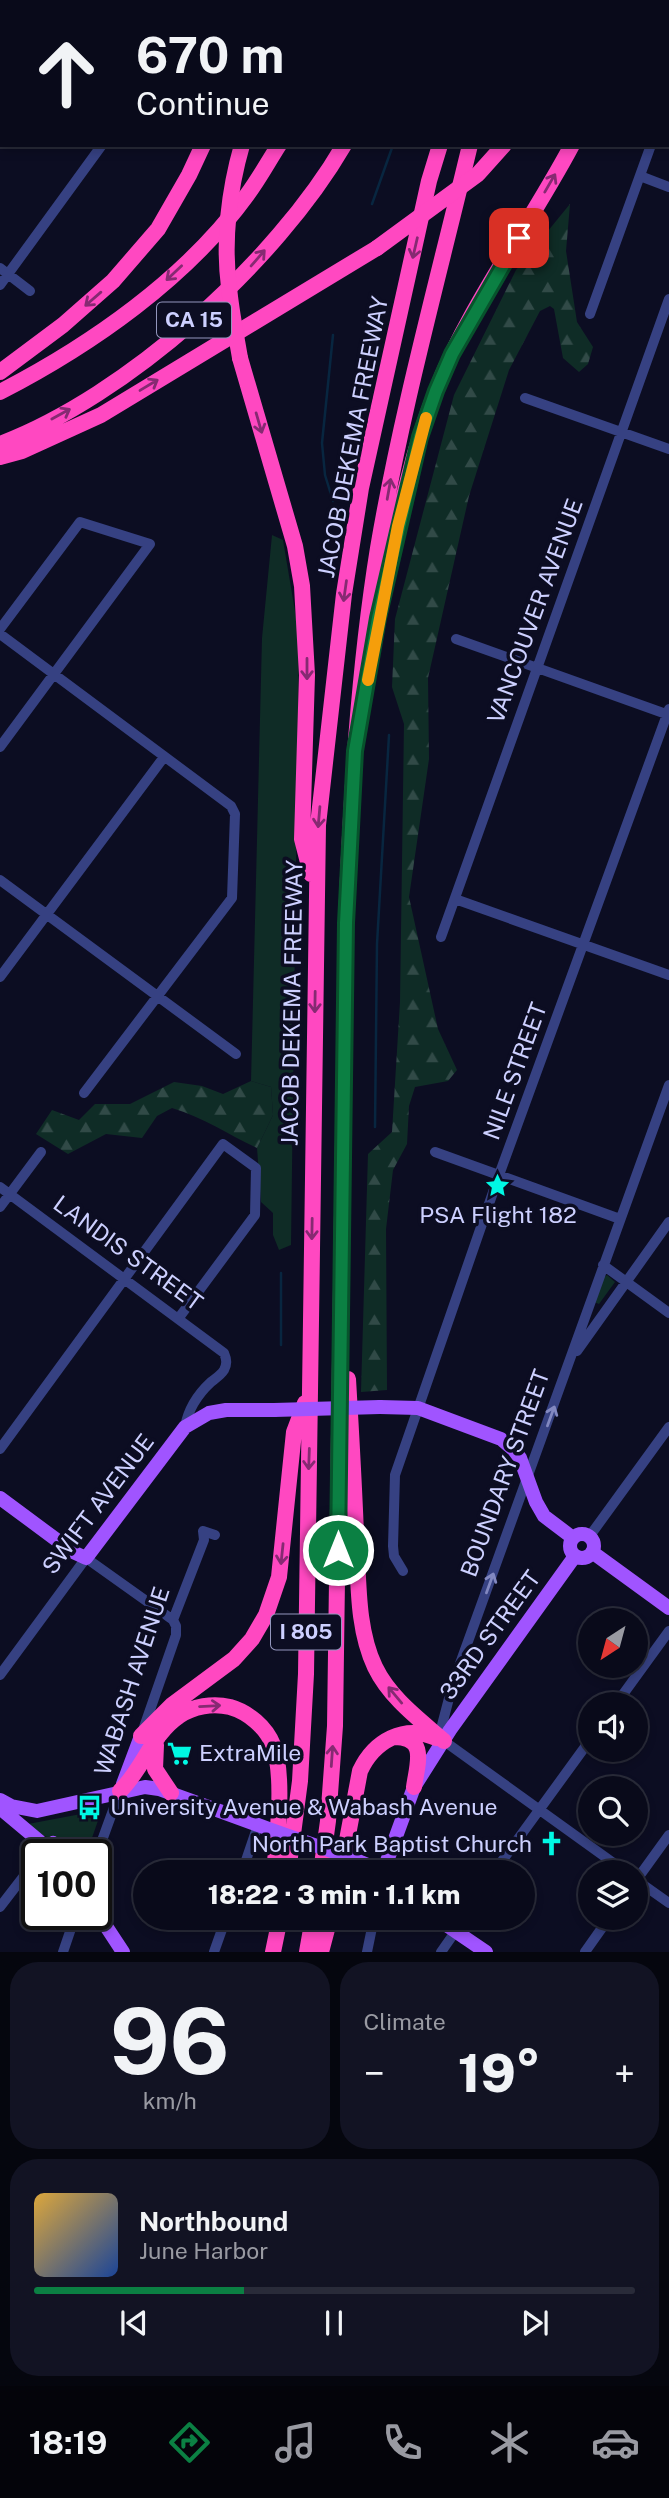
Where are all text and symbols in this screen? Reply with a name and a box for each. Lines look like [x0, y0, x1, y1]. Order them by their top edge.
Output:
text: 670 m [136, 26, 284, 84]
icon: ahead [21, 28, 112, 119]
text: Continue [136, 85, 270, 122]
one-way arrow [544, 174, 558, 194]
pin [489, 208, 549, 268]
icon: arrive [500, 219, 538, 257]
one-way arrow [407, 236, 421, 259]
one-way arrow [250, 250, 266, 268]
one-way arrow [166, 265, 183, 282]
one-way arrow [84, 291, 102, 307]
street label: JACOB DEKEMA FREEWAY [312, 294, 393, 580]
road number: CA 15 [157, 302, 231, 338]
one-way arrow [139, 378, 159, 392]
one-way arrow [51, 407, 71, 421]
one-way arrow [253, 411, 266, 434]
one-way arrow [383, 478, 396, 501]
street label: VANCOUVER AVENUE [481, 495, 588, 727]
one-way arrow [338, 579, 351, 602]
one-way arrow [300, 658, 314, 681]
one-way arrow [312, 805, 325, 827]
street label: JACOB DEKEMA FREEWAY [276, 860, 307, 1146]
one-way arrow [308, 990, 322, 1013]
street label: NILE STREET [477, 998, 552, 1143]
place icon: PSA Flight 182 [484, 1171, 512, 1199]
street label: LANDIS STREET [48, 1189, 208, 1316]
place label: PSA Flight 182 [419, 1201, 577, 1228]
one-way arrow [305, 1218, 318, 1241]
street label: BOUNDARY STREET [454, 1365, 555, 1580]
one-way arrow [546, 1406, 558, 1428]
street label: SWIFT AVENUE [36, 1428, 159, 1579]
one-way arrow [303, 1447, 316, 1470]
position arrow [301, 1513, 375, 1587]
one-way arrow [275, 1542, 288, 1564]
street label: 33RD STREET [434, 1565, 546, 1704]
one-way arrow [485, 1573, 497, 1595]
street label: WABASH AVENUE [88, 1583, 175, 1779]
north arrow [578, 1608, 648, 1678]
map controls [578, 1608, 648, 1930]
road number: I 805 [271, 1614, 341, 1650]
one-way arrow [387, 1686, 403, 1704]
button: sound [578, 1692, 648, 1762]
one-way arrow [198, 1700, 221, 1713]
supermarket icon: ExtraMile [165, 1739, 193, 1767]
place label: ExtraMile [199, 1739, 301, 1766]
one-way arrow [326, 1745, 339, 1768]
button: search [578, 1776, 648, 1846]
bus stop icon: University Avenue & Wabash Avenue [76, 1793, 104, 1821]
place label: University Avenue & Wabash Avenue [110, 1793, 498, 1820]
place label: North Park Baptist Church [252, 1830, 532, 1857]
church icon: North Park Baptist Church [538, 1830, 566, 1858]
speed limit sign: 100 [21, 1839, 112, 1930]
button: layers [578, 1860, 648, 1930]
text: 18:22 · 3 min · 1.1 km [208, 1879, 460, 1910]
text: 96 [110, 1988, 230, 2094]
text: Climate [364, 2008, 446, 2035]
text: 19° [458, 2043, 541, 2104]
text: − [364, 2051, 385, 2096]
text: + [614, 2051, 635, 2096]
text: km/h [143, 2087, 197, 2114]
text: Northbound [139, 2206, 288, 2237]
text: June Harbor [139, 2237, 268, 2264]
icon: previous [115, 2304, 153, 2342]
icon: pause [315, 2304, 353, 2342]
icon: next [516, 2304, 554, 2342]
icon: directions [165, 2418, 214, 2467]
icon: music [271, 2418, 320, 2467]
icon: phone [378, 2418, 427, 2467]
icon: climate [485, 2418, 534, 2467]
icon: car [591, 2418, 640, 2467]
text: 18:19 [29, 2424, 107, 2461]

